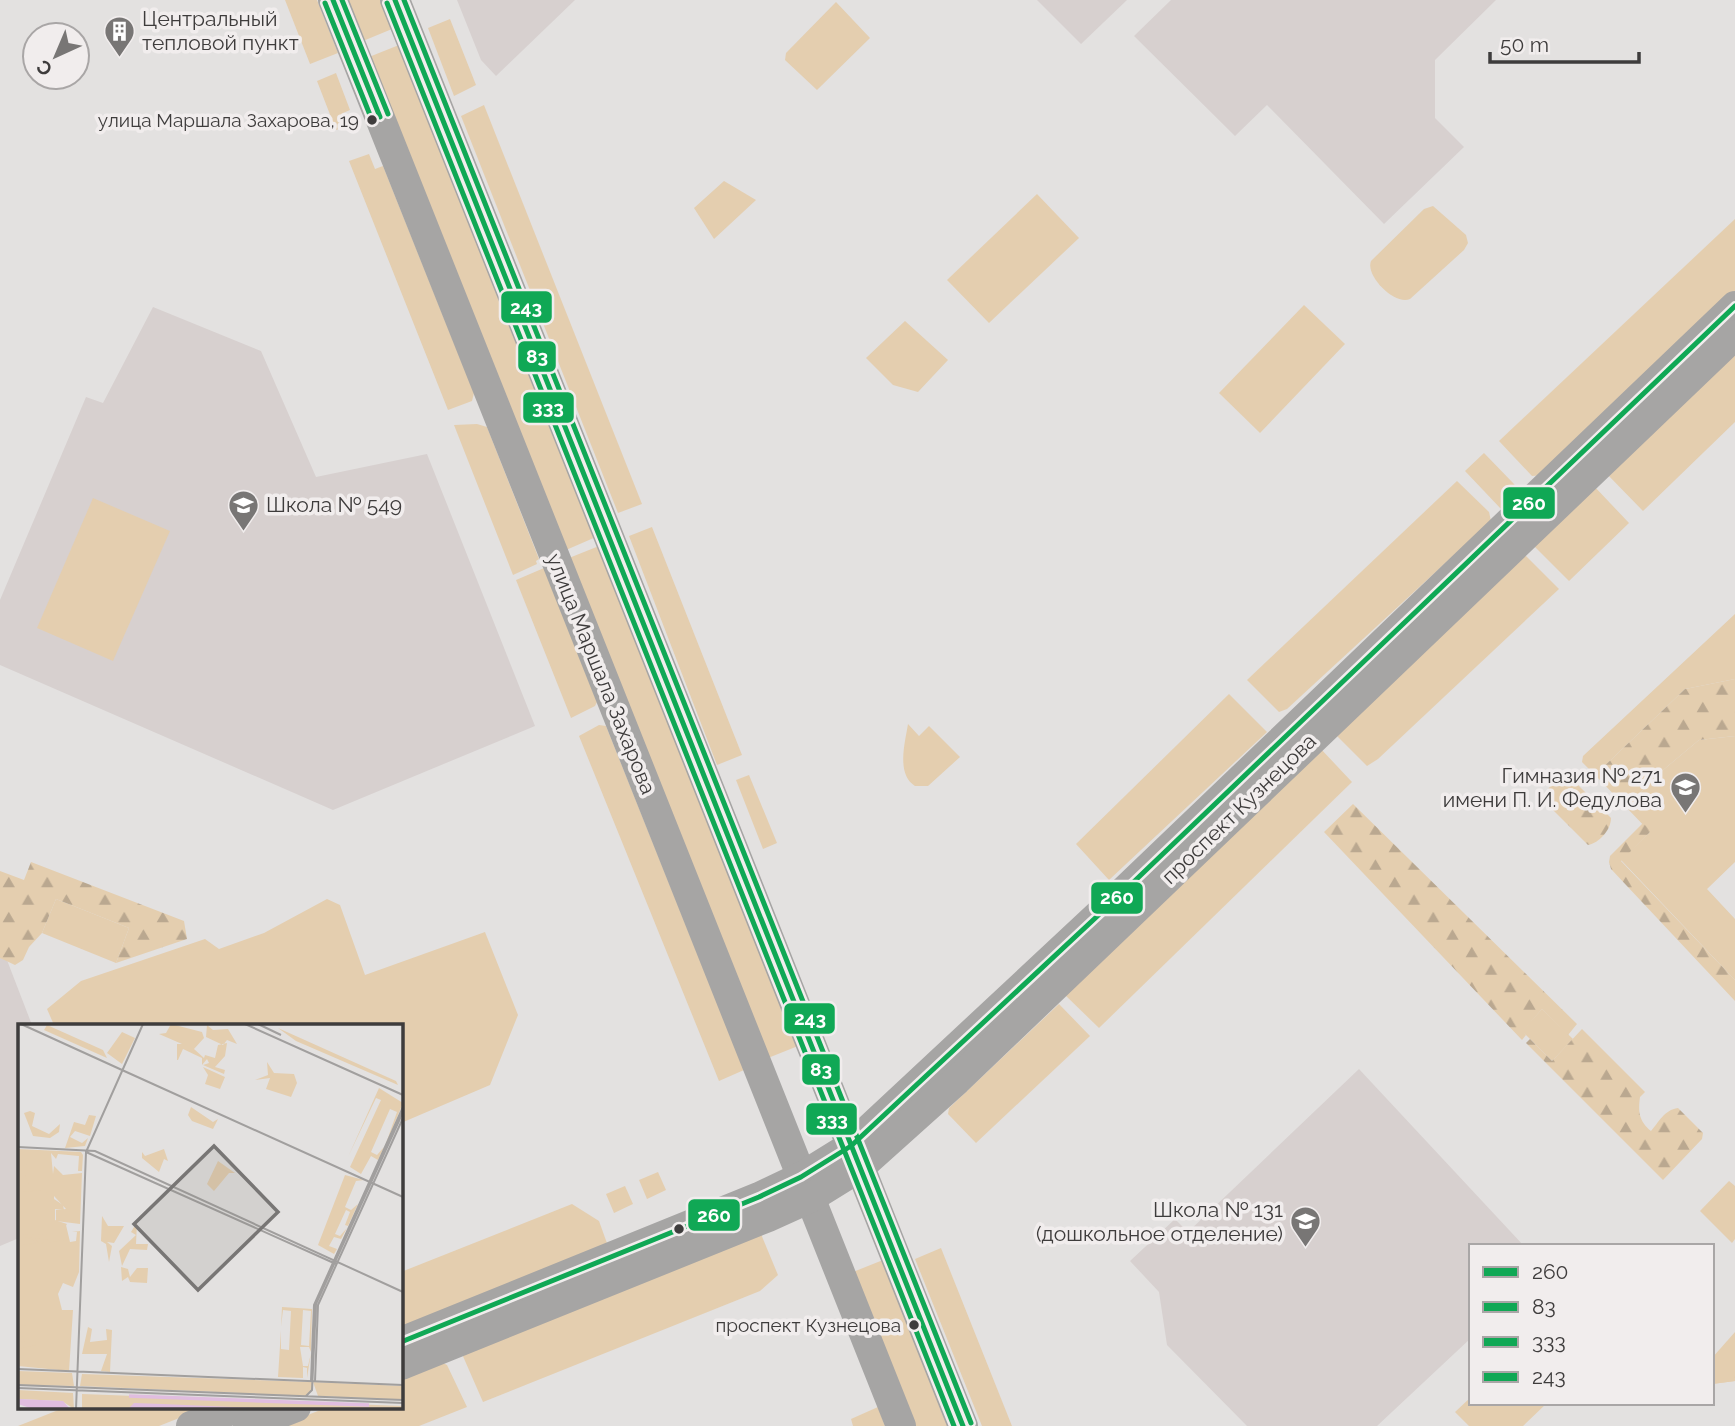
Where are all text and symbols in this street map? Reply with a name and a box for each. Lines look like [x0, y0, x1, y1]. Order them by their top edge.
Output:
place label: Центральный тепловой пункт [142, 6, 299, 55]
building icon: Центральный тепловой пункт [102, 14, 136, 58]
north arrow [21, 21, 91, 91]
scale bar [1490, 21, 1639, 65]
text: 50 m [1500, 32, 1549, 57]
text: С [32, 56, 57, 81]
place label: улица Маршала Захарова, 19 [98, 109, 359, 131]
marker: улица Маршала Захарова, 19 [365, 113, 379, 127]
line badge: 243 [500, 290, 553, 324]
text: 243 [510, 296, 542, 318]
line badge: 83 [517, 340, 557, 373]
text: 83 [526, 345, 548, 367]
line badge: 333 [522, 391, 575, 424]
text: 333 [532, 396, 564, 418]
line badge: 260 [1502, 486, 1556, 520]
school or university icon: Школа № 549 [226, 488, 260, 532]
place label: Школа № 549 [266, 492, 402, 517]
text: 260 [1512, 492, 1546, 514]
street label: улица Маршала Захарова [542, 550, 661, 798]
street label: проспект Кузнецова [1156, 728, 1321, 889]
place label: Гимназия № 271 имени П. И. Федулова [1443, 763, 1662, 812]
school or university icon: Гимназия № 271 имени П. И. Федулова [1668, 771, 1702, 815]
line badge: 260 [1090, 881, 1144, 915]
text: 260 [1100, 886, 1134, 908]
line badge: 243 [783, 1002, 836, 1035]
text: 243 [794, 1007, 826, 1029]
inset map [18, 1024, 402, 1408]
line badge: 83 [801, 1053, 841, 1086]
text: 83 [810, 1058, 832, 1080]
line badge: 333 [805, 1102, 858, 1136]
text: 333 [816, 1108, 848, 1130]
place label: Школа № 131 (дошкольное отделение) [1036, 1197, 1283, 1246]
line badge: 260 [687, 1198, 741, 1232]
text: 260 [697, 1204, 731, 1226]
school or university icon: Школа № 131 (дошкольное отделение) [1289, 1205, 1323, 1249]
unlabelled marker [672, 1222, 686, 1236]
legend [1469, 1244, 1714, 1405]
text: 260 [1532, 1259, 1568, 1284]
text: 83 [1532, 1294, 1556, 1319]
place label: проспект Кузнецова [716, 1314, 901, 1336]
marker: проспект Кузнецова [907, 1318, 921, 1332]
text: 333 [1532, 1329, 1566, 1354]
text: 243 [1532, 1364, 1566, 1389]

